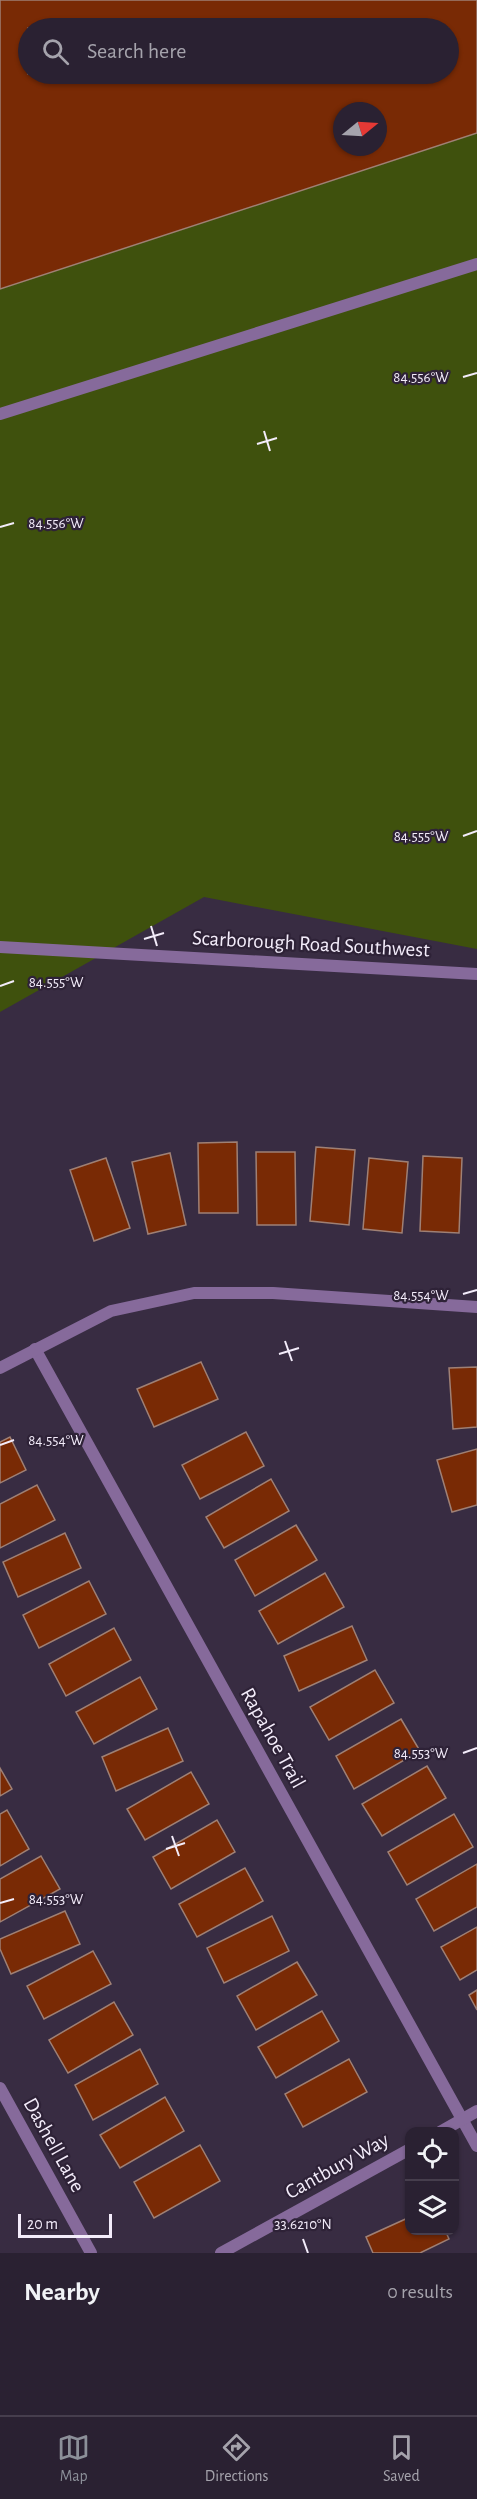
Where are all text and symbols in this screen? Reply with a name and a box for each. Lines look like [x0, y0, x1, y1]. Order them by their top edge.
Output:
search box [18, 18, 459, 84]
icon: search [39, 35, 72, 68]
text: Search here [87, 40, 186, 62]
north arrow [333, 102, 387, 156]
text: 84.556°W [393, 370, 449, 385]
text: 84.556°W [28, 516, 84, 531]
text: 84.555°W [394, 829, 449, 844]
street label: Scarborough Road Southwest [192, 927, 431, 961]
text: 84.555°W [29, 975, 84, 990]
text: 84.554°W [393, 1288, 449, 1303]
text: 84.554°W [28, 1433, 84, 1448]
street label: Rapahoe Trail [237, 1684, 309, 1792]
text: 84.553°W [394, 1746, 449, 1761]
text: 84.553°W [29, 1892, 84, 1907]
street label: Dashell Lane [20, 2094, 88, 2196]
map controls [405, 2127, 459, 2235]
button: locate [405, 2127, 459, 2181]
street label: Cantbury Way [282, 2129, 392, 2203]
button: layers [405, 2181, 459, 2235]
scale bar [18, 2211, 112, 2238]
text: 20 m [27, 2216, 58, 2232]
text: 33.6210°N [274, 2217, 332, 2232]
text: Nearby [24, 2279, 100, 2305]
text: 0 results [387, 2282, 453, 2302]
tab: Map [57, 2431, 90, 2486]
tab: Directions [205, 2431, 269, 2486]
tab: Saved [383, 2431, 420, 2486]

